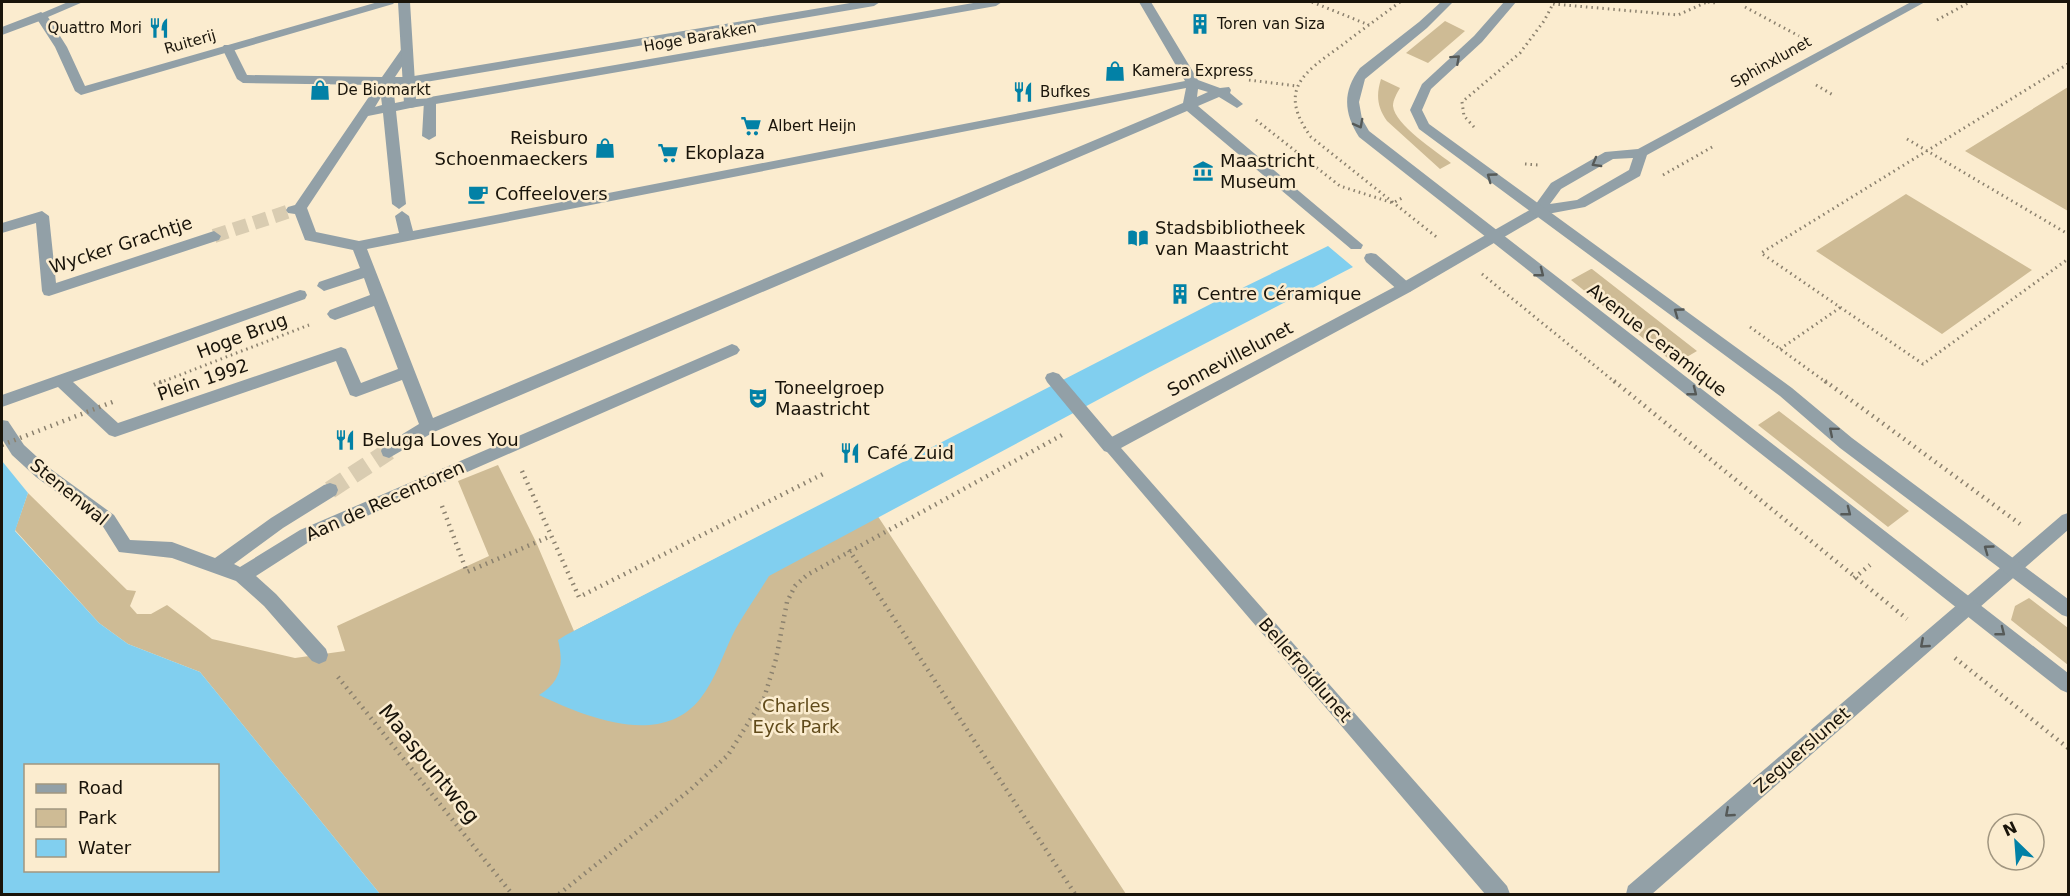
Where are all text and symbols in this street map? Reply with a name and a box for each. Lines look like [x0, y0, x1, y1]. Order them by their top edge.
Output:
building icon: Toren van Siza [1188, 12, 1212, 36]
place label: Toren van Siza [1216, 15, 1325, 33]
restaurant icon: Quattro Mori [147, 16, 171, 40]
street label: Hoge Barakken [642, 18, 758, 56]
place label: Quattro Mori [47, 19, 142, 37]
street label: Ruiterij [162, 26, 218, 58]
street label: Sphinxlunet [1728, 32, 1815, 92]
one-way arrow [1449, 55, 1460, 66]
shop icon: Kamera Express [1103, 59, 1127, 83]
place label: Kamera Express [1132, 62, 1253, 80]
shop icon: De Biomarkt [308, 78, 332, 102]
restaurant icon: Bufkes [1011, 80, 1035, 104]
place label: De Biomarkt [337, 81, 431, 99]
place label: Bufkes [1040, 83, 1090, 101]
supermarket icon: Albert Heijn [739, 114, 763, 138]
place label: Albert Heijn [768, 117, 856, 135]
one-way arrow [1351, 118, 1363, 129]
place label: Reisburo Schoenmaeckers [435, 127, 588, 169]
shop icon: Reisburo Schoenmaeckers [593, 136, 617, 160]
supermarket icon: Ekoplaza [656, 141, 680, 165]
place label: Ekoplaza [685, 142, 765, 163]
place label: Maastricht Museum [1220, 150, 1315, 192]
one-way arrow [1592, 156, 1602, 168]
museum icon: Maastricht Museum [1191, 159, 1215, 183]
one-way arrow [1486, 173, 1497, 184]
cafe icon: Coffeelovers [466, 182, 490, 206]
place label: Coffeelovers [495, 183, 608, 204]
street label: Wycker Grachtje [47, 212, 195, 278]
place label: Stadsbibliotheek van Maastricht [1155, 217, 1306, 259]
library icon: Stadsbibliotheek van Maastricht [1126, 226, 1150, 250]
one-way arrow [1533, 265, 1544, 276]
street label: Avenue Ceramique [1583, 279, 1731, 401]
building icon: Centre Céramique [1168, 282, 1192, 306]
place label: Centre Céramique [1197, 283, 1361, 304]
street label: Hoge Brug [194, 309, 290, 362]
one-way arrow [1674, 309, 1685, 320]
street label: Sonnevillelunet [1163, 317, 1296, 400]
street label: Plein 1992 [155, 354, 251, 405]
place label: Toneelgroep Maastricht [774, 377, 884, 419]
one-way arrow [1687, 385, 1698, 396]
theatre icon: Toneelgroep Maastricht [746, 386, 770, 410]
one-way arrow [1829, 427, 1840, 438]
restaurant icon: Beluga Loves You [333, 428, 357, 452]
place label: Beluga Loves You [362, 429, 519, 450]
restaurant icon: Café Zuid [838, 441, 862, 465]
place label: Café Zuid [867, 442, 954, 463]
street label: Stenenwal [26, 454, 113, 529]
street label: Aan de Recentoren [302, 456, 467, 545]
one-way arrow [1840, 505, 1851, 516]
one-way arrow [1983, 546, 1994, 557]
street label: Bellefroidlunet [1254, 613, 1356, 726]
one-way arrow [1995, 624, 2006, 635]
one-way arrow [1920, 637, 1931, 648]
park label: Charles Eyck Park [753, 695, 840, 737]
street label: Maaspuntweg [374, 700, 484, 828]
street label: Zeguerslunet [1749, 702, 1854, 797]
legend [24, 764, 219, 872]
text: Road [78, 777, 123, 798]
one-way arrow [1725, 806, 1736, 817]
text: Park [78, 807, 117, 828]
north arrow [1986, 812, 2046, 872]
text: N [2000, 817, 2020, 840]
text: Water [78, 837, 132, 858]

